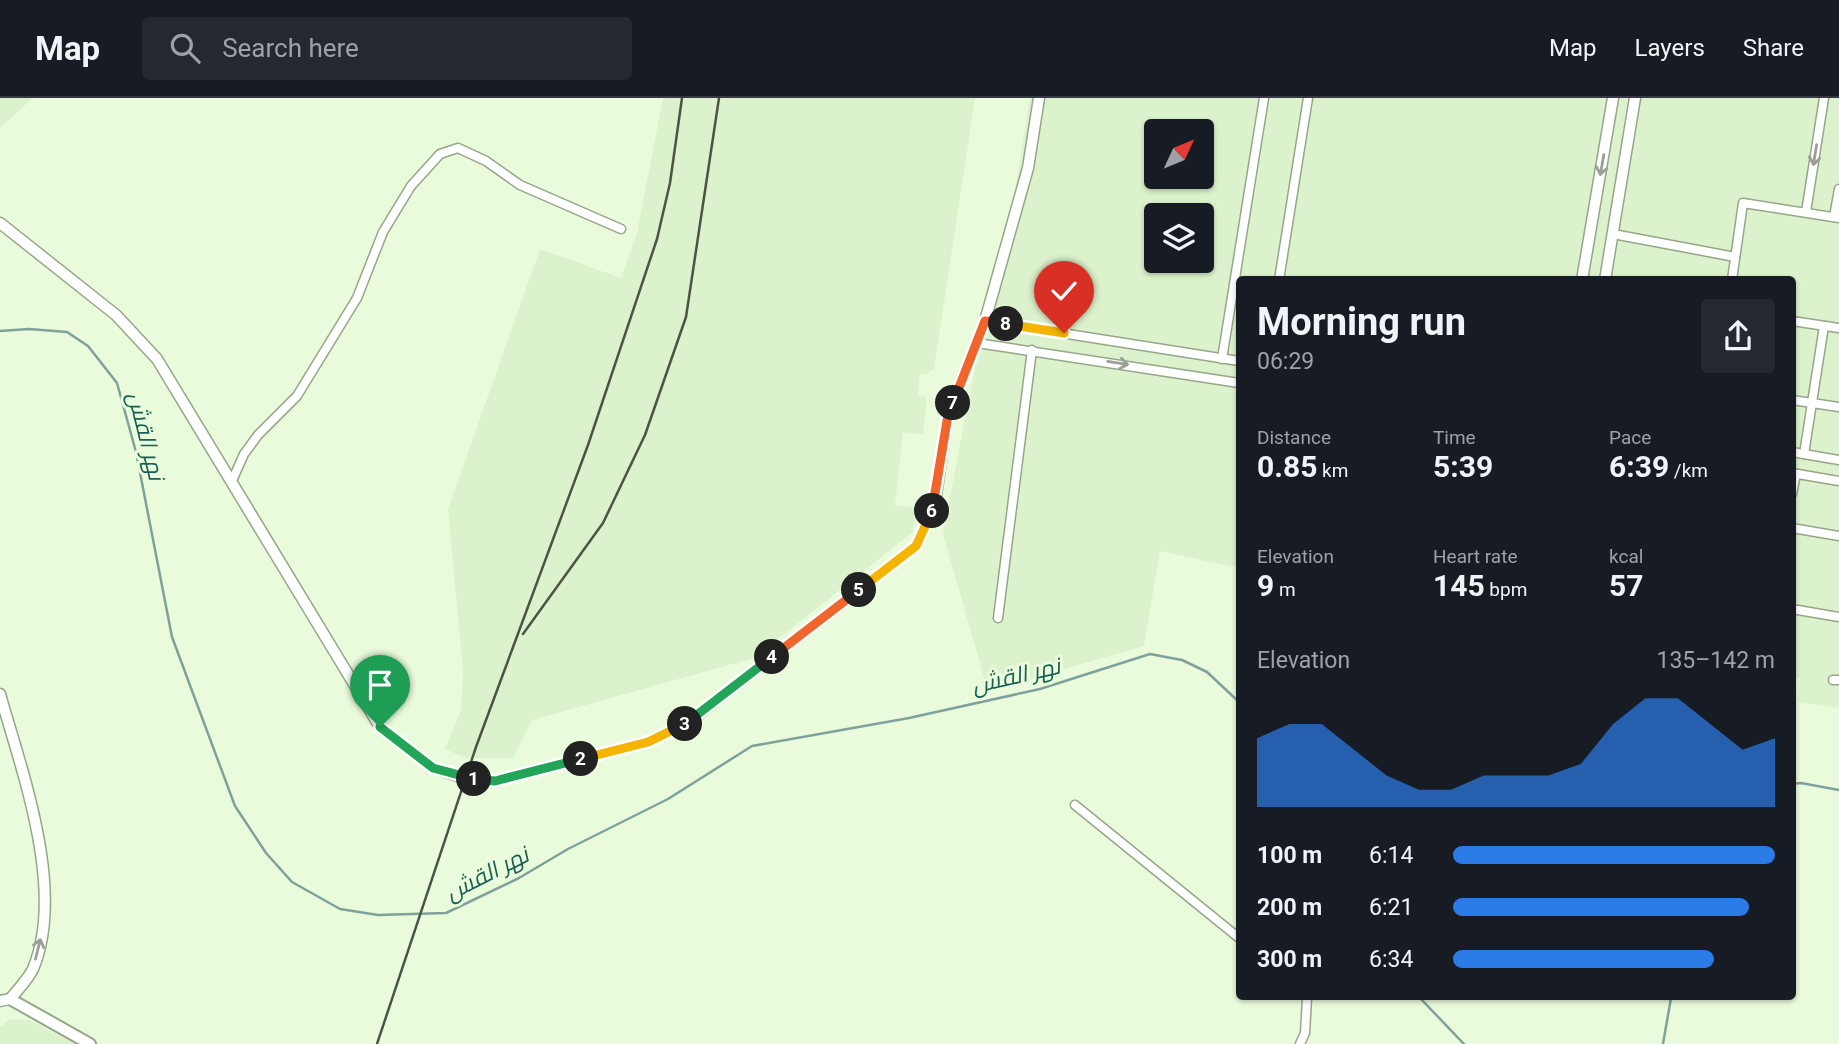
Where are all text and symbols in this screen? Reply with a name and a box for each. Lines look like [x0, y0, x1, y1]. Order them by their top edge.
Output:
search box [142, 17, 632, 80]
text: Map [35, 29, 100, 68]
icon: search [166, 29, 204, 67]
text: Search here [222, 33, 359, 63]
text: Map [1549, 34, 1597, 62]
text: Layers [1635, 34, 1705, 62]
text: Share [1743, 34, 1804, 62]
north arrow [1144, 119, 1214, 189]
map controls [1144, 119, 1214, 273]
one-way arrow [1808, 143, 1821, 166]
one-way arrow [1595, 153, 1608, 176]
button: layers [1144, 203, 1214, 273]
pin [1034, 261, 1094, 333]
icon: check [1045, 272, 1083, 310]
button: share [1701, 299, 1775, 373]
text: Morning run [1257, 300, 1466, 344]
pin: 8 [988, 306, 1024, 342]
text: 8 [1000, 312, 1011, 335]
text: 06:29 [1257, 348, 1314, 375]
one-way arrow [1106, 357, 1128, 370]
pin: 7 [936, 386, 970, 420]
water label: نهر القش [122, 389, 171, 486]
text: 7 [947, 391, 958, 414]
text: Distance [1257, 426, 1331, 449]
text: Time [1433, 426, 1476, 449]
text: Pace [1609, 426, 1651, 449]
text: 0.85 [1257, 449, 1317, 484]
text: 5:39 [1433, 449, 1493, 484]
text: 6:39 [1609, 449, 1669, 484]
text: km [1317, 459, 1348, 482]
text: /km [1669, 459, 1708, 482]
pin: 6 [914, 494, 950, 528]
text: 6 [926, 499, 937, 522]
text: Elevation [1257, 545, 1334, 568]
text: Heart rate [1433, 545, 1518, 568]
text: kcal [1609, 545, 1643, 568]
text: 9 [1257, 568, 1274, 603]
text: 145 [1433, 568, 1485, 603]
text: 57 [1609, 568, 1643, 603]
pin: 5 [842, 573, 876, 608]
text: 5 [853, 578, 864, 601]
text: m [1274, 578, 1296, 601]
text: bpm [1485, 578, 1527, 601]
pin: 4 [754, 640, 790, 674]
text: 4 [766, 645, 777, 668]
text: Elevation [1257, 647, 1350, 674]
text: 135–142 m [1656, 647, 1775, 674]
water label: نهر القش [969, 652, 1066, 699]
pin [350, 655, 410, 727]
icon: arrive [361, 666, 399, 704]
pin: 3 [668, 706, 702, 742]
text: 3 [679, 712, 690, 735]
pin: 2 [564, 742, 598, 776]
text: 2 [575, 747, 586, 770]
pin: 1 [456, 762, 491, 796]
text: 1 [468, 767, 479, 790]
water label: نهر القش [441, 840, 536, 906]
text: 100 m [1257, 842, 1322, 869]
text: 6:14 [1369, 842, 1413, 869]
text: 200 m [1257, 894, 1322, 921]
text: 6:21 [1369, 894, 1413, 921]
one-way arrow [32, 939, 45, 961]
text: 300 m [1257, 946, 1322, 973]
text: 6:34 [1369, 946, 1413, 973]

